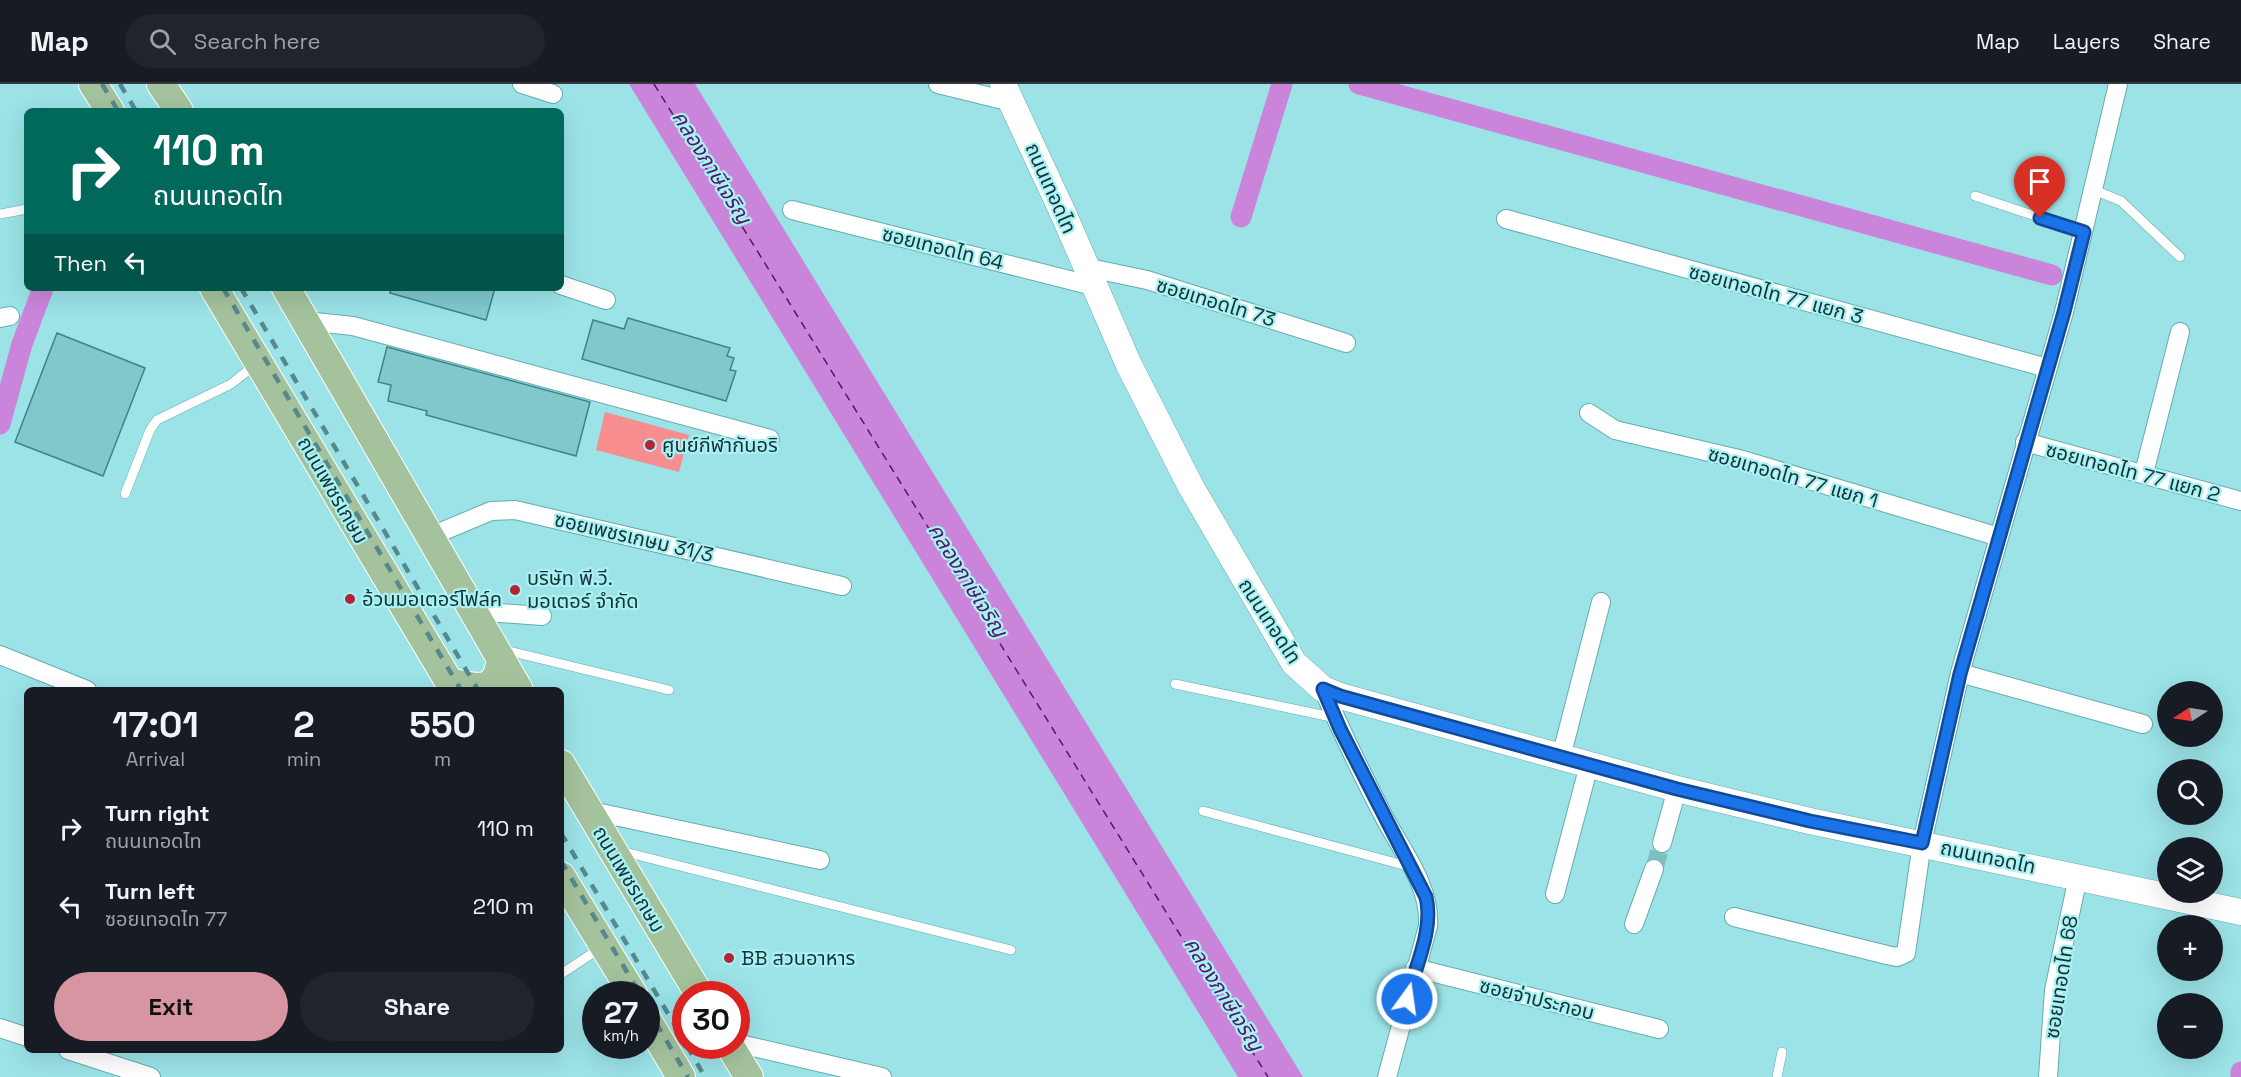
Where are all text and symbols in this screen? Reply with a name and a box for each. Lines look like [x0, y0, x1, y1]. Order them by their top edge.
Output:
search box [125, 14, 545, 68]
text: Map [30, 23, 89, 59]
icon: search [146, 25, 179, 58]
text: Search here [194, 27, 321, 55]
text: Map [1976, 28, 2020, 55]
text: Layers [2053, 28, 2120, 55]
text: Share [2153, 28, 2211, 55]
water label: คลองภาษีเจริญ [666, 105, 759, 230]
text: 110 m [153, 124, 265, 177]
icon: right [54, 132, 132, 210]
street label: ถนนเทอดไท [1019, 139, 1083, 237]
pin [2014, 156, 2065, 218]
icon: arrive [2023, 165, 2056, 198]
text: ถนนเทอดไท [153, 178, 284, 213]
street label: ซอยเทอดไท 64 [879, 220, 1007, 276]
icon: left [119, 246, 152, 279]
text: Then [54, 249, 107, 277]
street label: ซอยเทอดไท 77 แยก 3 [1686, 258, 1866, 330]
street label: ซอยเทอดไท 73 [1153, 272, 1279, 332]
street label: ถนนเพชรเกษม [292, 432, 374, 548]
place label: ศูนย์กีฬากันอริ [662, 432, 778, 458]
street label: ซอยเทอดไท 77 แยก 2 [2043, 436, 2223, 508]
marker: ศูนย์กีฬากันอริ [643, 438, 657, 452]
street label: ซอยเทอดไท 77 แยก 1 [1705, 440, 1881, 514]
street label: ซอยเพชรเกษม 31/3 [552, 506, 716, 568]
water label: คลองภาษีเจริญ [922, 518, 1015, 643]
place label: บริษัท พี.วี. มอเตอร์ จำกัด [527, 565, 639, 614]
street label: ถนนเทอดไท [1233, 573, 1307, 669]
marker: บริษัท พี.วี. มอเตอร์ จำกัด [508, 583, 522, 597]
place label: อ้วนมอเตอร์โฟล์ค [362, 586, 502, 612]
marker: อ้วนมอเตอร์โฟล์ค [343, 592, 357, 606]
north arrow [2157, 681, 2223, 747]
map controls [2157, 681, 2223, 1059]
text: 17:01 [112, 702, 199, 748]
text: 2 [293, 702, 315, 748]
text: 550 [409, 702, 476, 748]
text: Arrival [126, 746, 185, 772]
text: min [287, 746, 321, 772]
text: m [434, 746, 451, 772]
button: search [2157, 759, 2223, 825]
text: Turn right [105, 799, 210, 827]
icon: right [54, 812, 87, 845]
text: 110 m [477, 814, 534, 842]
street label: ถนนเพชรเกษม [587, 821, 671, 937]
text: ถนนเทอดไท [105, 828, 202, 854]
street label: ถนนเทอดไท [1938, 834, 2038, 880]
button: layers [2157, 837, 2223, 903]
text: Turn left [105, 877, 195, 905]
icon: left [54, 890, 87, 923]
text: 210 m [473, 892, 534, 920]
text: ซอยเทอดไท 77 [105, 906, 227, 932]
street label: ซอยเทอดไท 68 [2038, 913, 2084, 1041]
button: + [2157, 915, 2223, 981]
water label: คลองภาษีเจริญ [1178, 932, 1271, 1057]
place label: BB สวนอาหาร [741, 945, 855, 971]
marker: BB สวนอาหาร [722, 951, 736, 965]
position arrow [1375, 967, 1439, 1031]
button: Exit [54, 972, 288, 1041]
button: Share [300, 972, 534, 1041]
street label: ซอยจ่าประกอบ [1477, 972, 1597, 1026]
speed limit sign: 30 [672, 981, 750, 1059]
text: 27 [604, 993, 638, 1032]
button: − [2157, 993, 2223, 1059]
text: km/h [603, 1026, 639, 1045]

